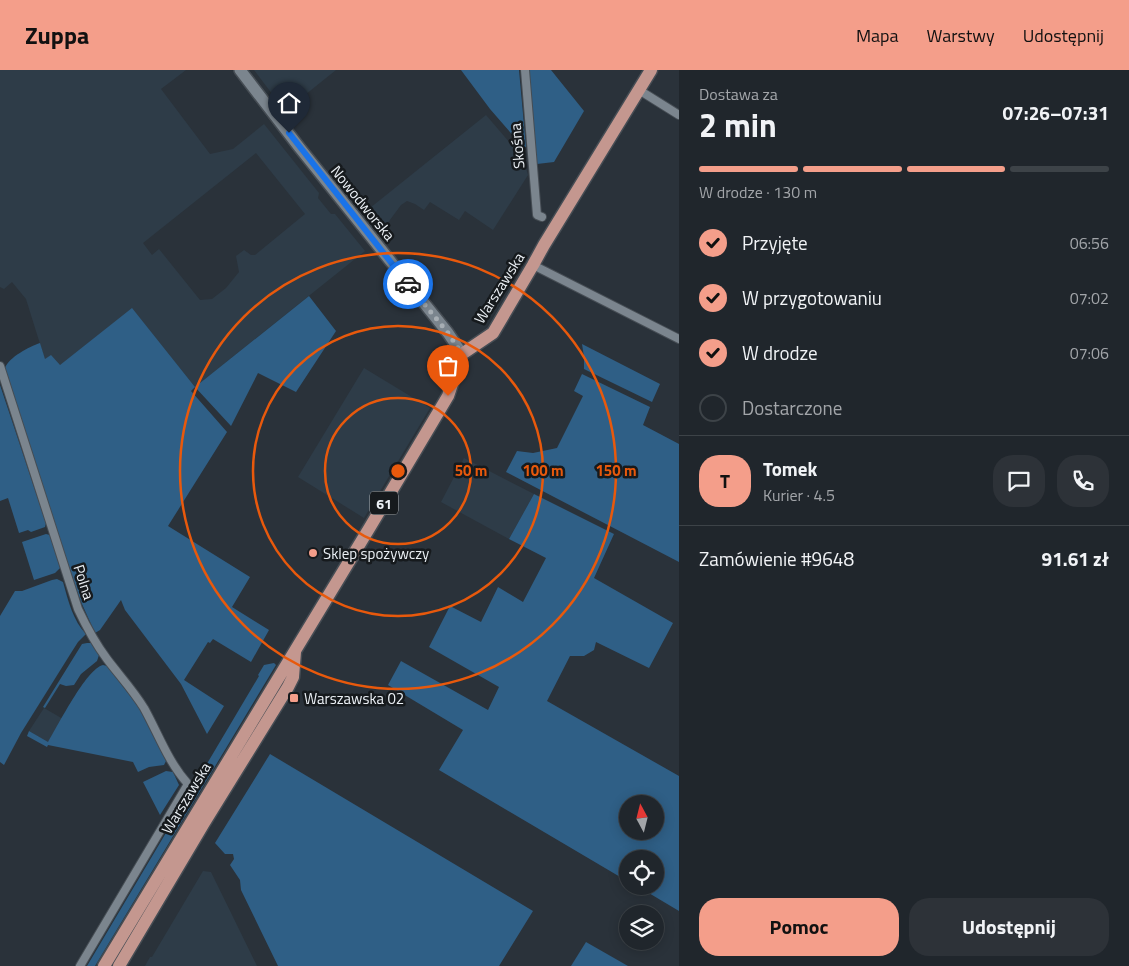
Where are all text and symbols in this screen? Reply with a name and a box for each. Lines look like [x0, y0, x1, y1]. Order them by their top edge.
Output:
text: Zuppa [25, 17, 89, 53]
text: Mapa [856, 22, 899, 49]
text: Warstwy [927, 22, 995, 49]
text: Udostępnij [1023, 22, 1104, 49]
pin [268, 82, 310, 133]
text: Dostawa za [699, 82, 778, 106]
icon: home [275, 89, 303, 117]
text: 07:26–07:31 [1002, 98, 1109, 127]
text: 2 min [699, 101, 777, 149]
street label: Skośna [504, 122, 530, 170]
street label: Nowodworska [325, 160, 401, 246]
text: W drodze · 130 m [699, 180, 817, 204]
text: Przyjęte [742, 228, 808, 257]
icon: check [699, 229, 727, 257]
text: 06:56 [1070, 231, 1109, 255]
street label: Warszawska [468, 248, 530, 328]
courier [383, 259, 433, 309]
icon: car [394, 270, 422, 298]
text: W przygotowaniu [742, 283, 882, 312]
icon: check [699, 284, 727, 312]
text: 07:02 [1070, 286, 1109, 310]
text: W drodze [742, 338, 818, 367]
icon: check [699, 339, 727, 367]
text: 07:06 [1070, 341, 1109, 365]
pin [427, 345, 469, 396]
icon: bag [434, 352, 462, 380]
text: Dostarczone [742, 393, 842, 422]
text: Tomek [763, 454, 817, 483]
button: chat [993, 455, 1045, 507]
button: phone [1057, 455, 1109, 507]
text: 50 m [455, 459, 487, 482]
text: 100 m [522, 459, 564, 482]
text: 150 m [595, 459, 637, 482]
centre of rings [389, 462, 407, 480]
text: T [720, 466, 730, 495]
text: Kurier · 4.5 [763, 483, 835, 507]
road number: 61 [370, 492, 398, 514]
place label: Sklep spożywczy [323, 542, 429, 565]
text: Zamówienie #9648 [699, 544, 854, 573]
text: 91.61 zł [1042, 544, 1109, 573]
marker: Sklep spożywczy [307, 547, 319, 559]
street label: Polna [68, 561, 101, 603]
place label: Warszawska 02 [304, 687, 404, 710]
marker: Warszawska 02 [288, 692, 300, 704]
street label: Warszawska [156, 757, 217, 838]
north arrow [619, 795, 664, 840]
map controls [619, 795, 664, 950]
button: locate [619, 850, 664, 895]
button: Pomoc [699, 898, 899, 956]
button: Udostępnij [909, 898, 1109, 956]
button: layers [619, 905, 664, 950]

